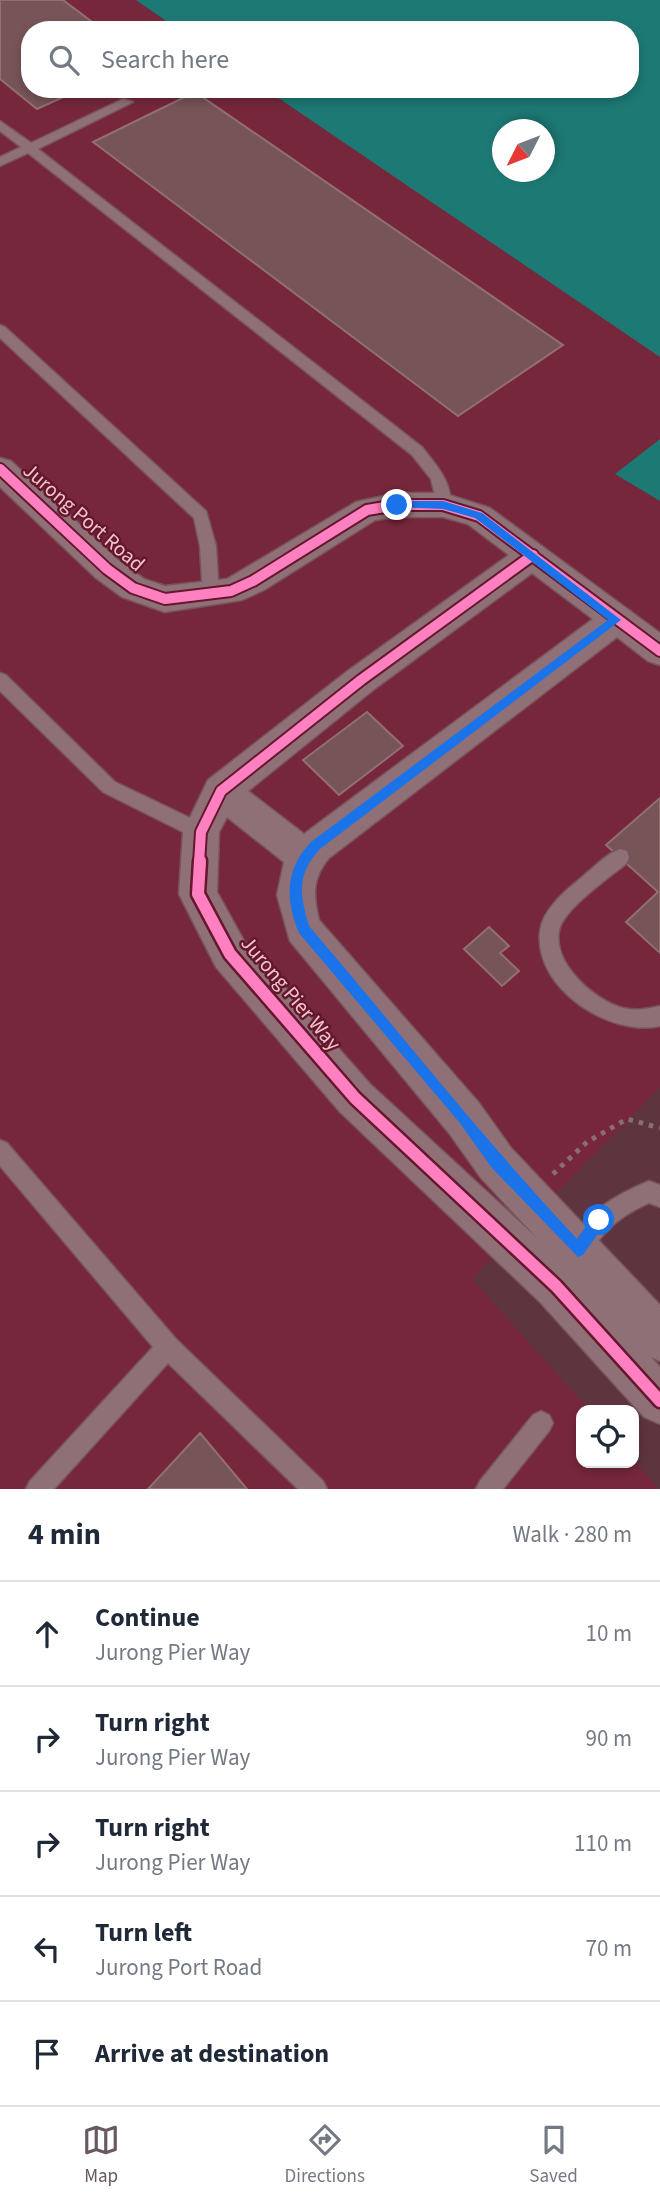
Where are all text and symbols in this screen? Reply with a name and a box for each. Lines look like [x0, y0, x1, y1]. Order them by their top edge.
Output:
search box [21, 21, 639, 98]
icon: search [45, 41, 83, 79]
text: Search here [101, 41, 229, 78]
north arrow [492, 119, 555, 182]
street label: Jurong Port Road [17, 456, 151, 578]
route end [381, 489, 412, 520]
street label: Jurong Pier Way [234, 929, 348, 1057]
route start [583, 1204, 614, 1235]
map controls [576, 1405, 639, 1468]
button: locate [576, 1405, 639, 1468]
text: 4 min [28, 1513, 101, 1556]
text: Walk · 280 m [513, 1518, 632, 1551]
text: Continue [95, 1599, 200, 1636]
icon: ahead [28, 1615, 66, 1653]
text: 10 m [585, 1617, 632, 1650]
text: Jurong Pier Way [95, 1636, 250, 1669]
text: Turn right [95, 1704, 210, 1741]
icon: right [28, 1720, 66, 1758]
text: 90 m [585, 1722, 632, 1755]
text: Jurong Pier Way [95, 1741, 250, 1774]
text: Turn right [95, 1809, 210, 1846]
icon: right [28, 1825, 66, 1863]
text: 110 m [574, 1827, 632, 1860]
text: Jurong Pier Way [95, 1846, 250, 1879]
text: Turn left [95, 1914, 192, 1951]
icon: left [28, 1930, 66, 1968]
text: 70 m [585, 1932, 632, 1965]
text: Jurong Port Road [95, 1951, 262, 1984]
icon: arrive [28, 2035, 66, 2073]
text: Arrive at destination [95, 2035, 329, 2072]
tab: Map [82, 2121, 120, 2190]
tab: Directions [285, 2121, 365, 2190]
tab: Saved [529, 2121, 578, 2190]

